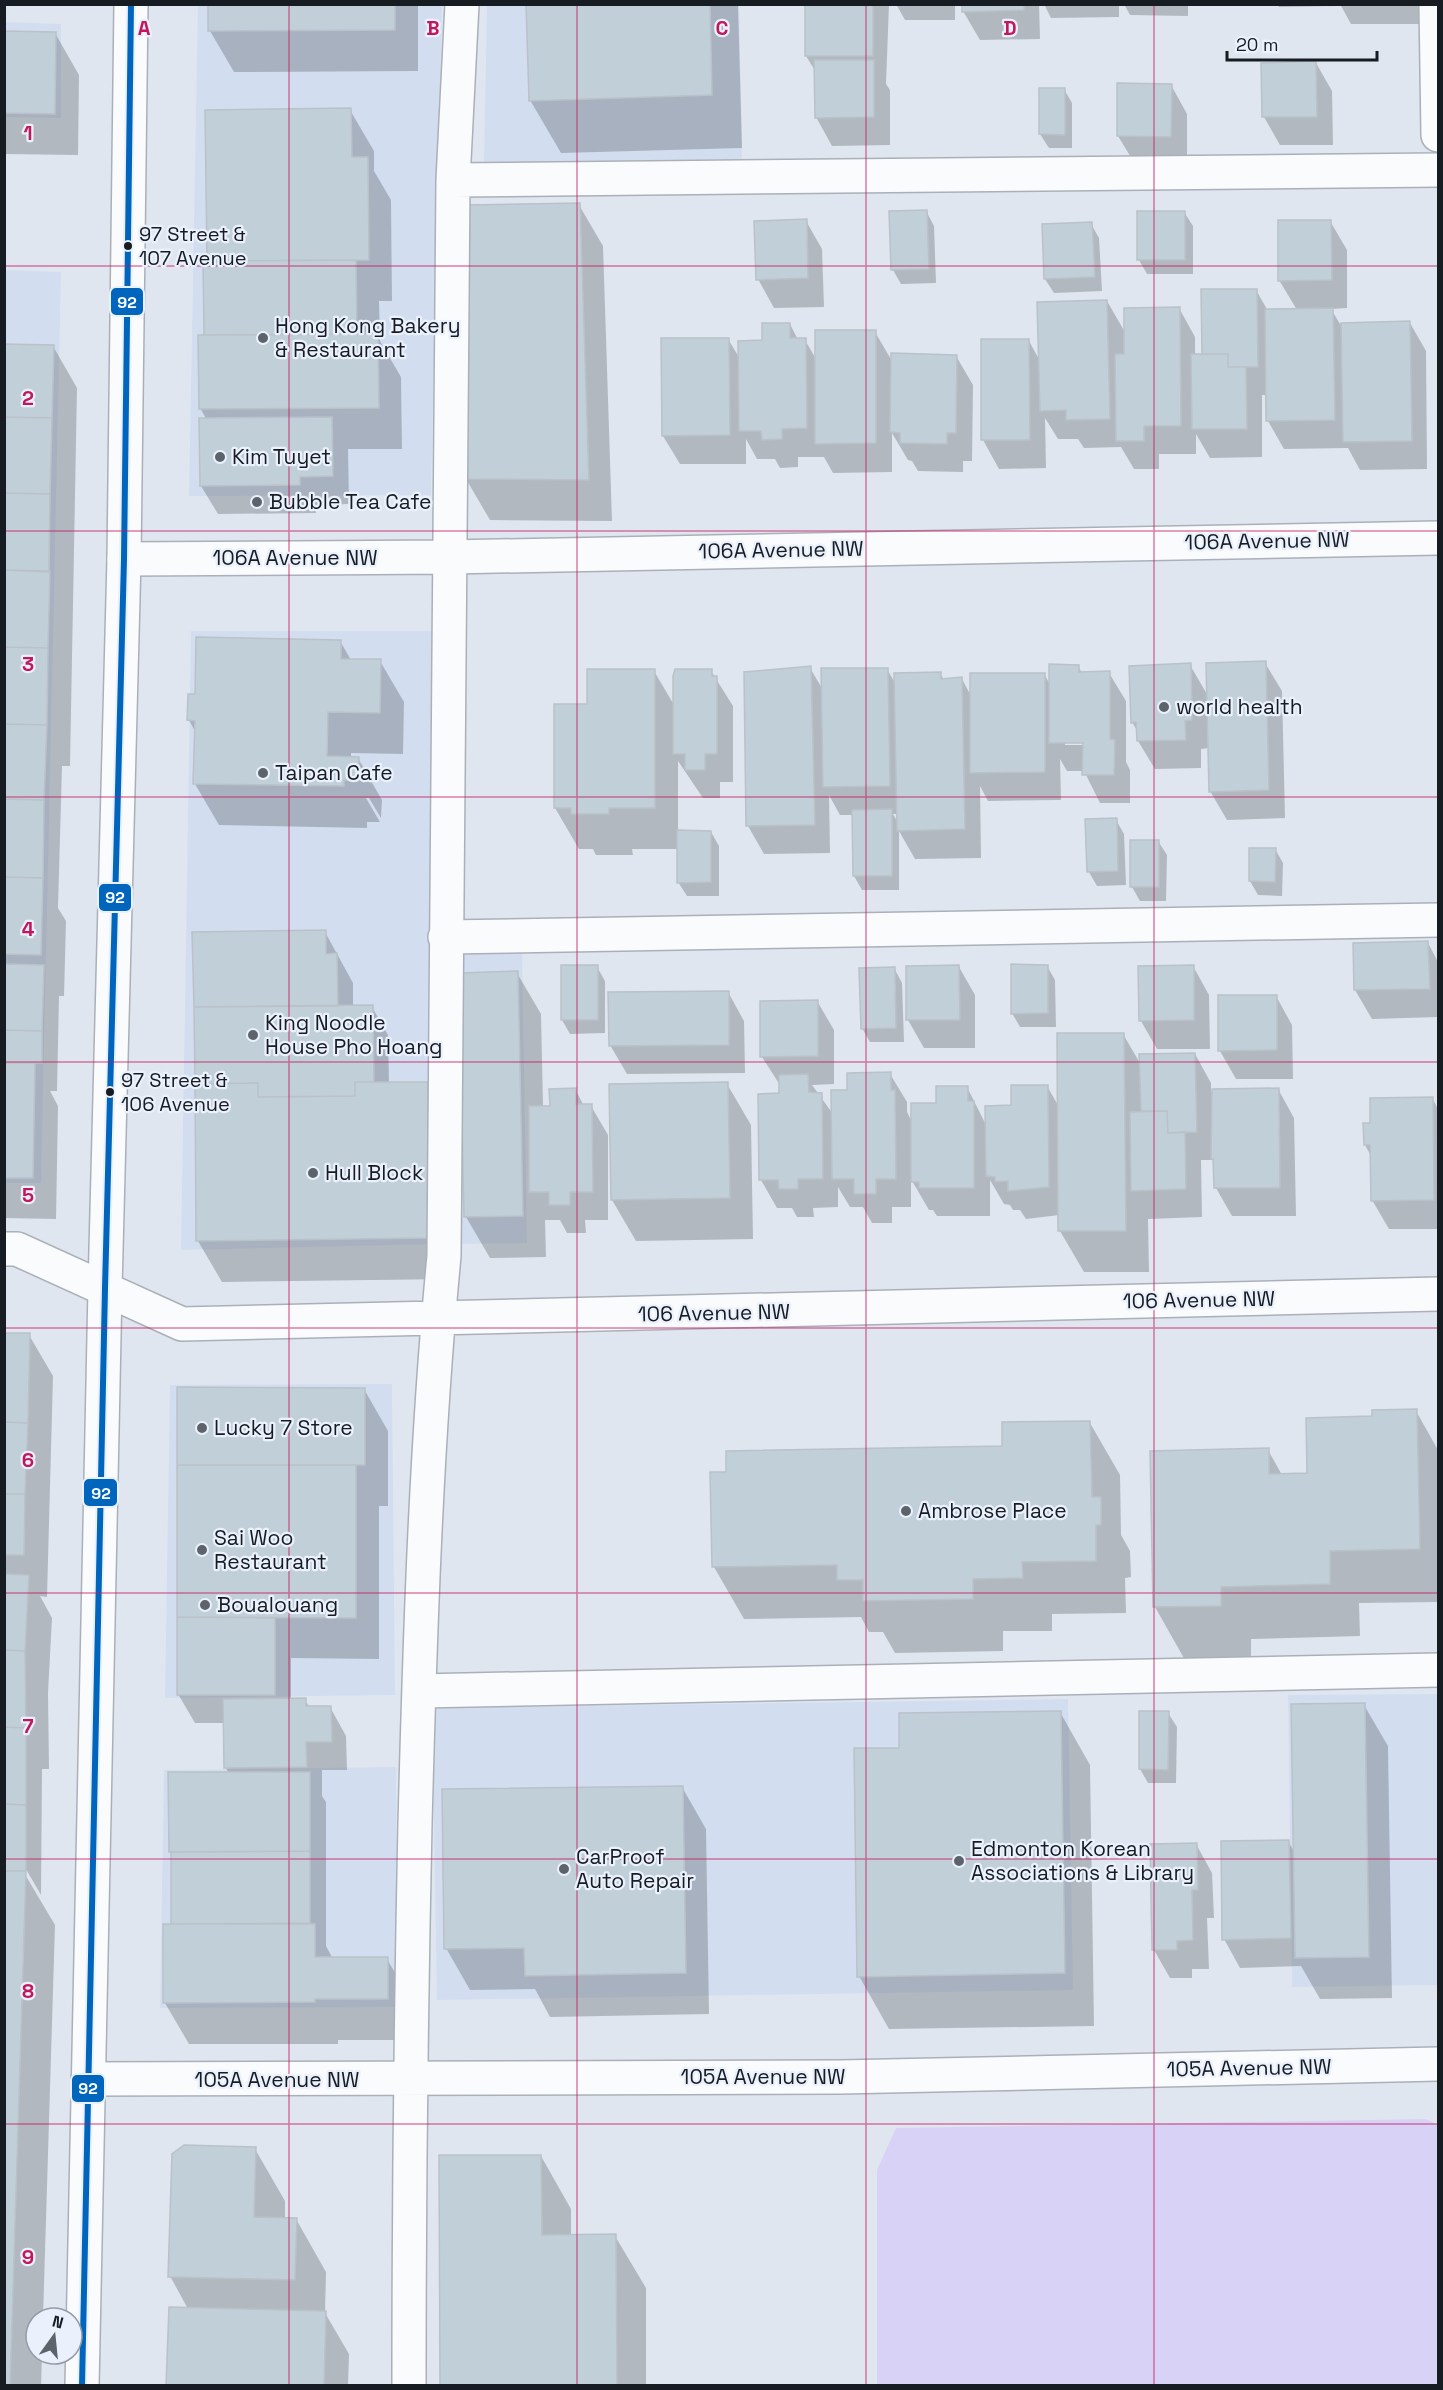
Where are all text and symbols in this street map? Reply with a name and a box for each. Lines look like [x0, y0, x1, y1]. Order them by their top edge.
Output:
text: A [138, 15, 151, 41]
text: B [426, 15, 440, 41]
text: C [716, 15, 729, 41]
text: D [1003, 15, 1017, 41]
scale bar [1227, 24, 1377, 62]
text: 20 m [1236, 33, 1279, 56]
text: 1 [23, 120, 33, 146]
place label: 97 Street & 107 Avenue [139, 221, 247, 271]
marker: 97 Street & 107 Avenue [122, 240, 134, 252]
line badge: 92 [110, 287, 144, 316]
text: 92 [117, 292, 137, 313]
place label: Hong Kong Bakery & Restaurant [275, 312, 461, 363]
marker: Hong Kong Bakery & Restaurant [256, 331, 270, 345]
text: 2 [22, 385, 34, 411]
place label: Kim Tuyet [232, 443, 331, 470]
marker: Kim Tuyet [213, 450, 227, 464]
place label: Bubble Tea Cafe [269, 488, 431, 515]
marker: Bubble Tea Cafe [250, 495, 264, 509]
street label: 106A Avenue NW [1184, 526, 1350, 555]
street label: 106A Avenue NW [698, 535, 864, 564]
street label: 106A Avenue NW [212, 544, 378, 571]
text: 3 [22, 651, 34, 677]
place label: world health [1176, 693, 1303, 720]
marker: world health [1157, 700, 1171, 714]
place label: Taipan Cafe [275, 759, 393, 786]
marker: Taipan Cafe [256, 766, 270, 780]
line badge: 92 [98, 883, 132, 912]
text: 92 [105, 887, 125, 908]
text: 4 [22, 916, 35, 942]
place label: King Noodle House Pho Hoang [265, 1009, 443, 1060]
marker: King Noodle House Pho Hoang [246, 1028, 260, 1042]
place label: 97 Street & 106 Avenue [121, 1067, 230, 1117]
marker: 97 Street & 106 Avenue [104, 1086, 116, 1098]
place label: Hull Block [325, 1159, 423, 1186]
marker: Hull Block [306, 1166, 320, 1180]
text: 5 [22, 1182, 34, 1208]
street label: 106 Avenue NW [1123, 1285, 1275, 1314]
street label: 106 Avenue NW [638, 1298, 790, 1327]
place label: Lucky 7 Store [214, 1414, 353, 1441]
marker: Lucky 7 Store [195, 1421, 209, 1435]
text: 6 [22, 1447, 34, 1473]
line badge: 92 [83, 1478, 118, 1507]
text: 92 [91, 1483, 111, 1504]
place label: Ambrose Place [918, 1497, 1067, 1524]
marker: Ambrose Place [899, 1504, 913, 1518]
place label: Sai Woo Restaurant [214, 1524, 327, 1575]
marker: Sai Woo Restaurant [195, 1543, 209, 1557]
place label: Boualouang [217, 1591, 338, 1618]
marker: Boualouang [198, 1598, 212, 1612]
text: 7 [22, 1713, 34, 1739]
place label: Edmonton Korean Associations & Library [971, 1835, 1194, 1886]
place label: CarProof Auto Repair [576, 1843, 694, 1894]
marker: Edmonton Korean Associations & Library [952, 1854, 966, 1868]
marker: CarProof Auto Repair [557, 1862, 571, 1876]
text: 8 [22, 1978, 34, 2004]
street label: 105A Avenue NW [1166, 2053, 1332, 2082]
street label: 105A Avenue NW [681, 2063, 845, 2090]
street label: 105A Avenue NW [195, 2066, 359, 2093]
line badge: 92 [71, 2074, 105, 2103]
text: 92 [78, 2078, 98, 2099]
text: 9 [22, 2244, 34, 2270]
north arrow [24, 2306, 84, 2366]
text: N [50, 2310, 66, 2334]

